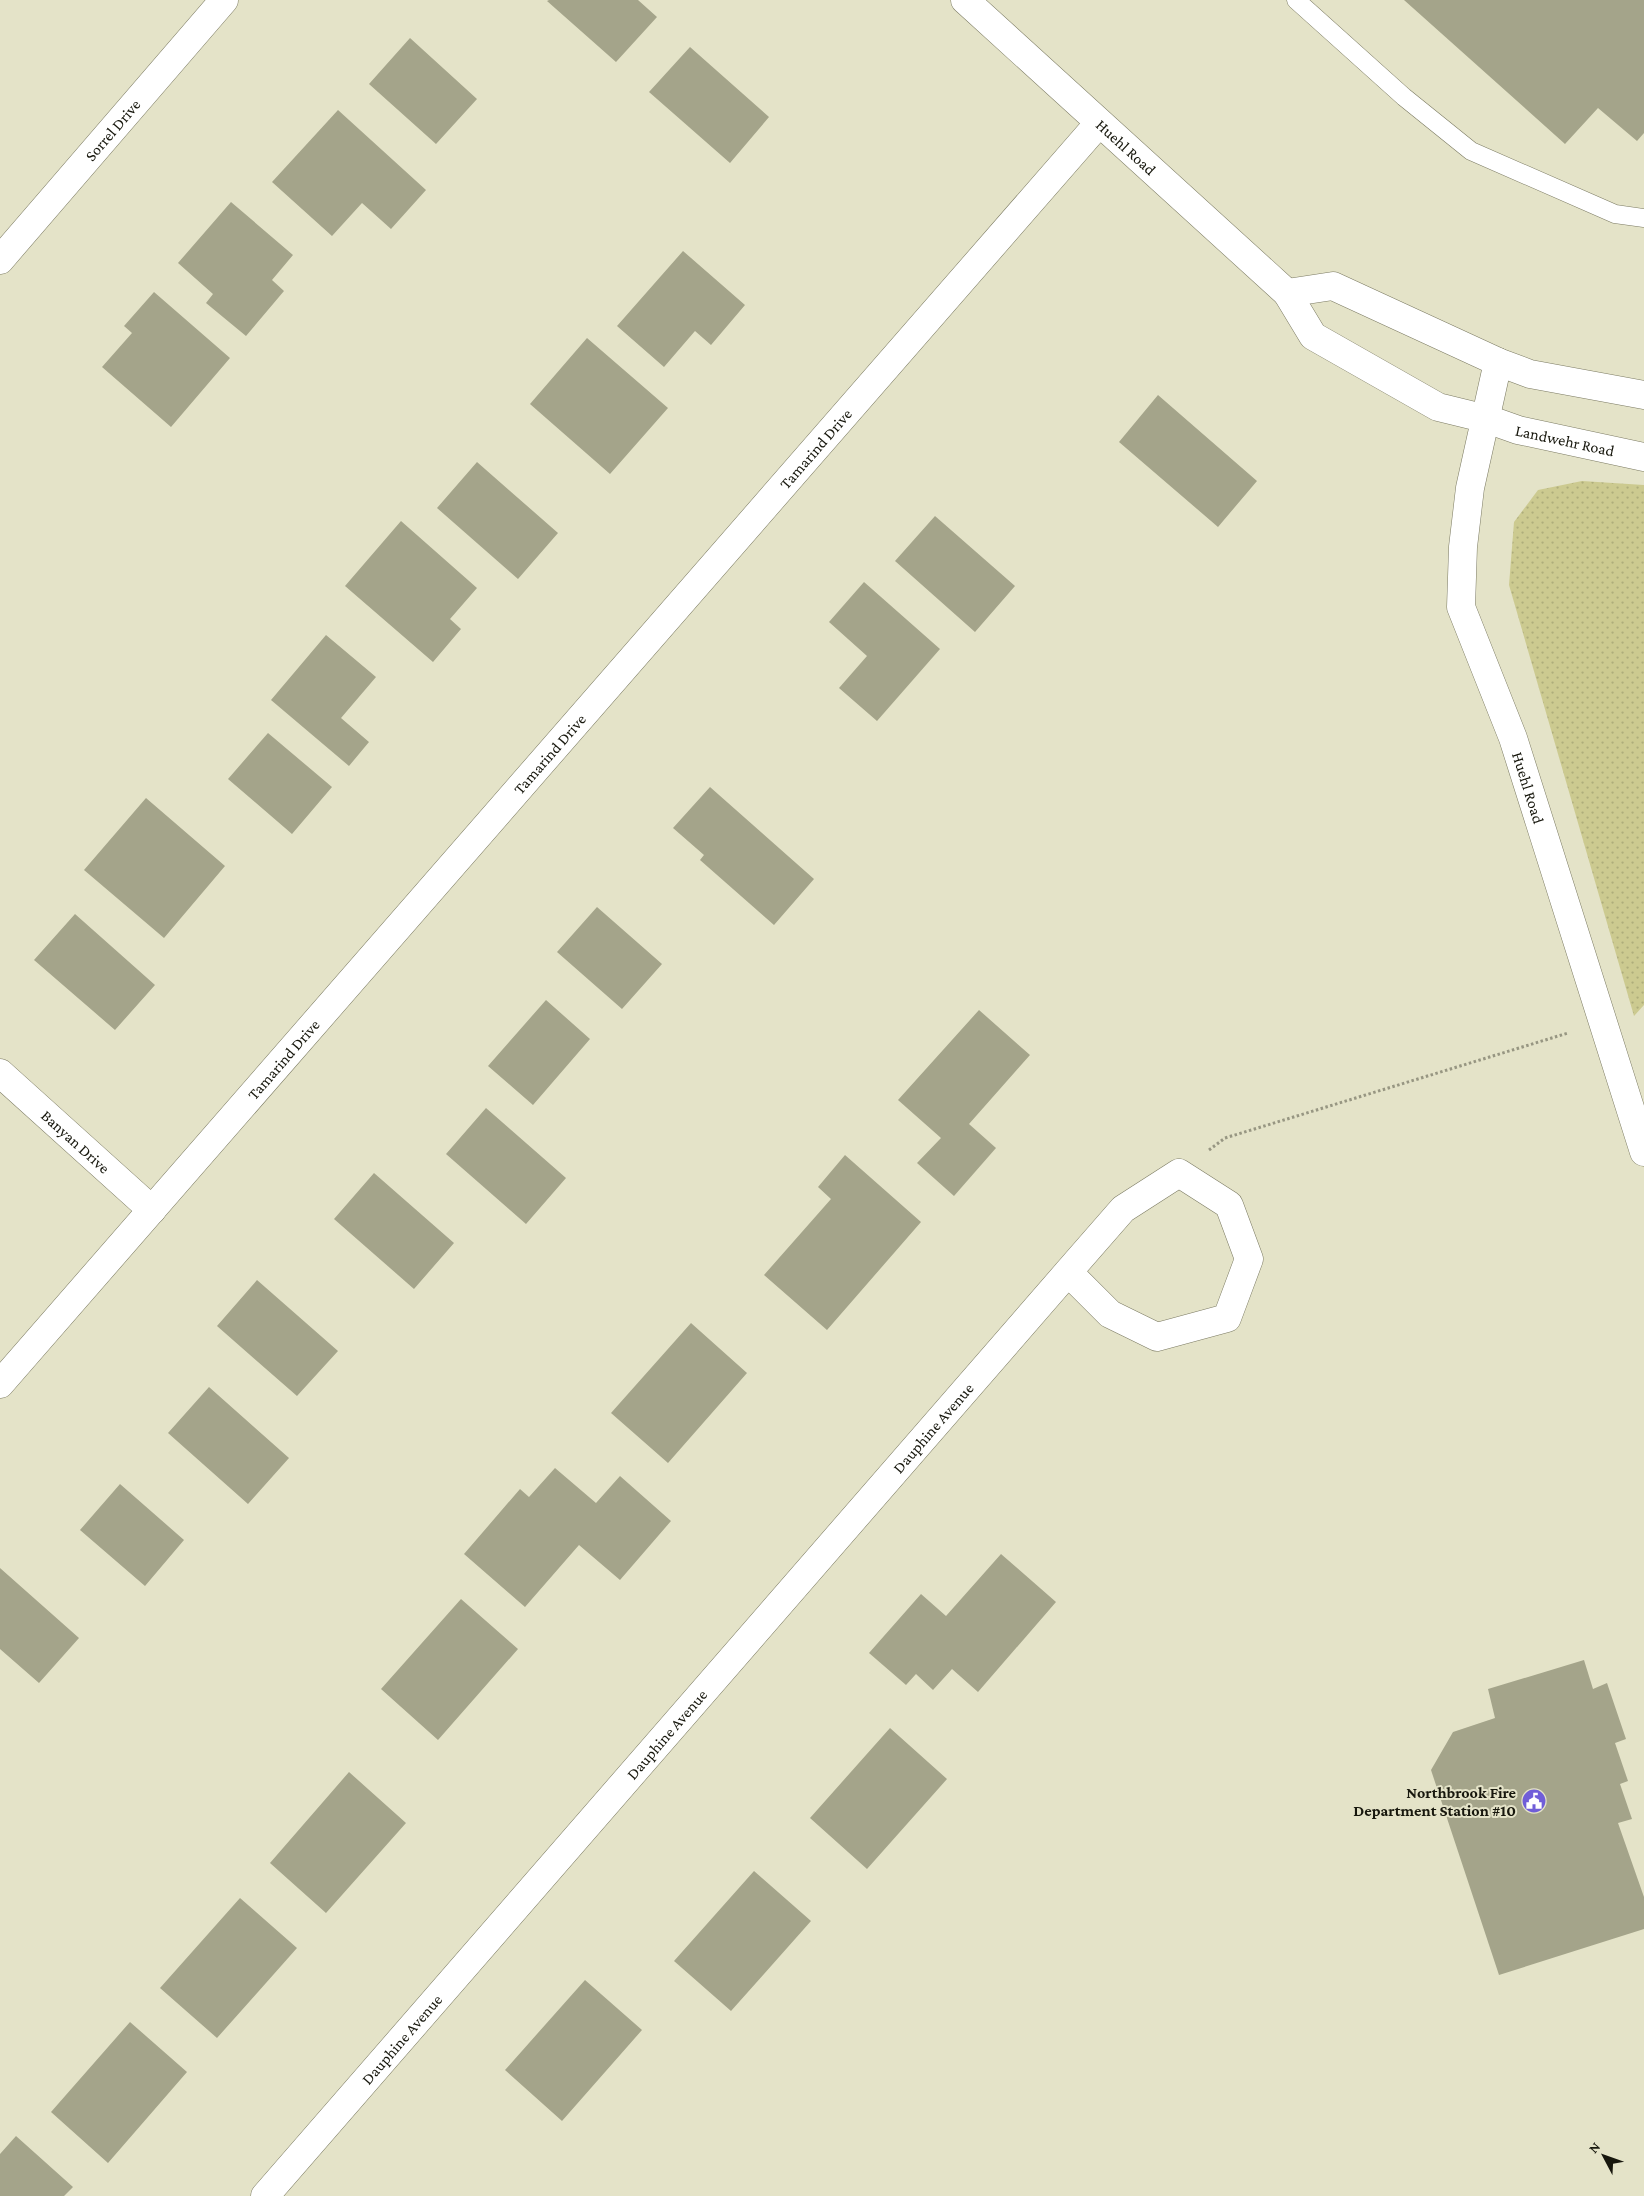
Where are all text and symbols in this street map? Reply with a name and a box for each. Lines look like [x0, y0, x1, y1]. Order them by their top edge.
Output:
street label: Sorrel Drive [81, 96, 143, 164]
street label: Huehl Road [1093, 115, 1160, 178]
street label: Tamarind Drive [776, 405, 855, 492]
street label: Landwehr Road [1514, 421, 1617, 459]
street label: Tamarind Drive [510, 710, 589, 797]
street label: Huehl Road [1509, 750, 1548, 826]
street label: Tamarind Drive [244, 1016, 323, 1103]
street label: Banyan Drive [38, 1106, 113, 1176]
street label: Dauphine Avenue [889, 1379, 976, 1476]
street label: Dauphine Avenue [623, 1686, 710, 1782]
place label: Northbrook Fire Department Station #10 [1353, 1784, 1517, 1819]
public building icon: Northbrook Fire Department Station #10 [1521, 1788, 1547, 1814]
street label: Dauphine Avenue [358, 1991, 445, 2087]
north arrow [1579, 2131, 1629, 2181]
text: N [1585, 2138, 1604, 2156]

